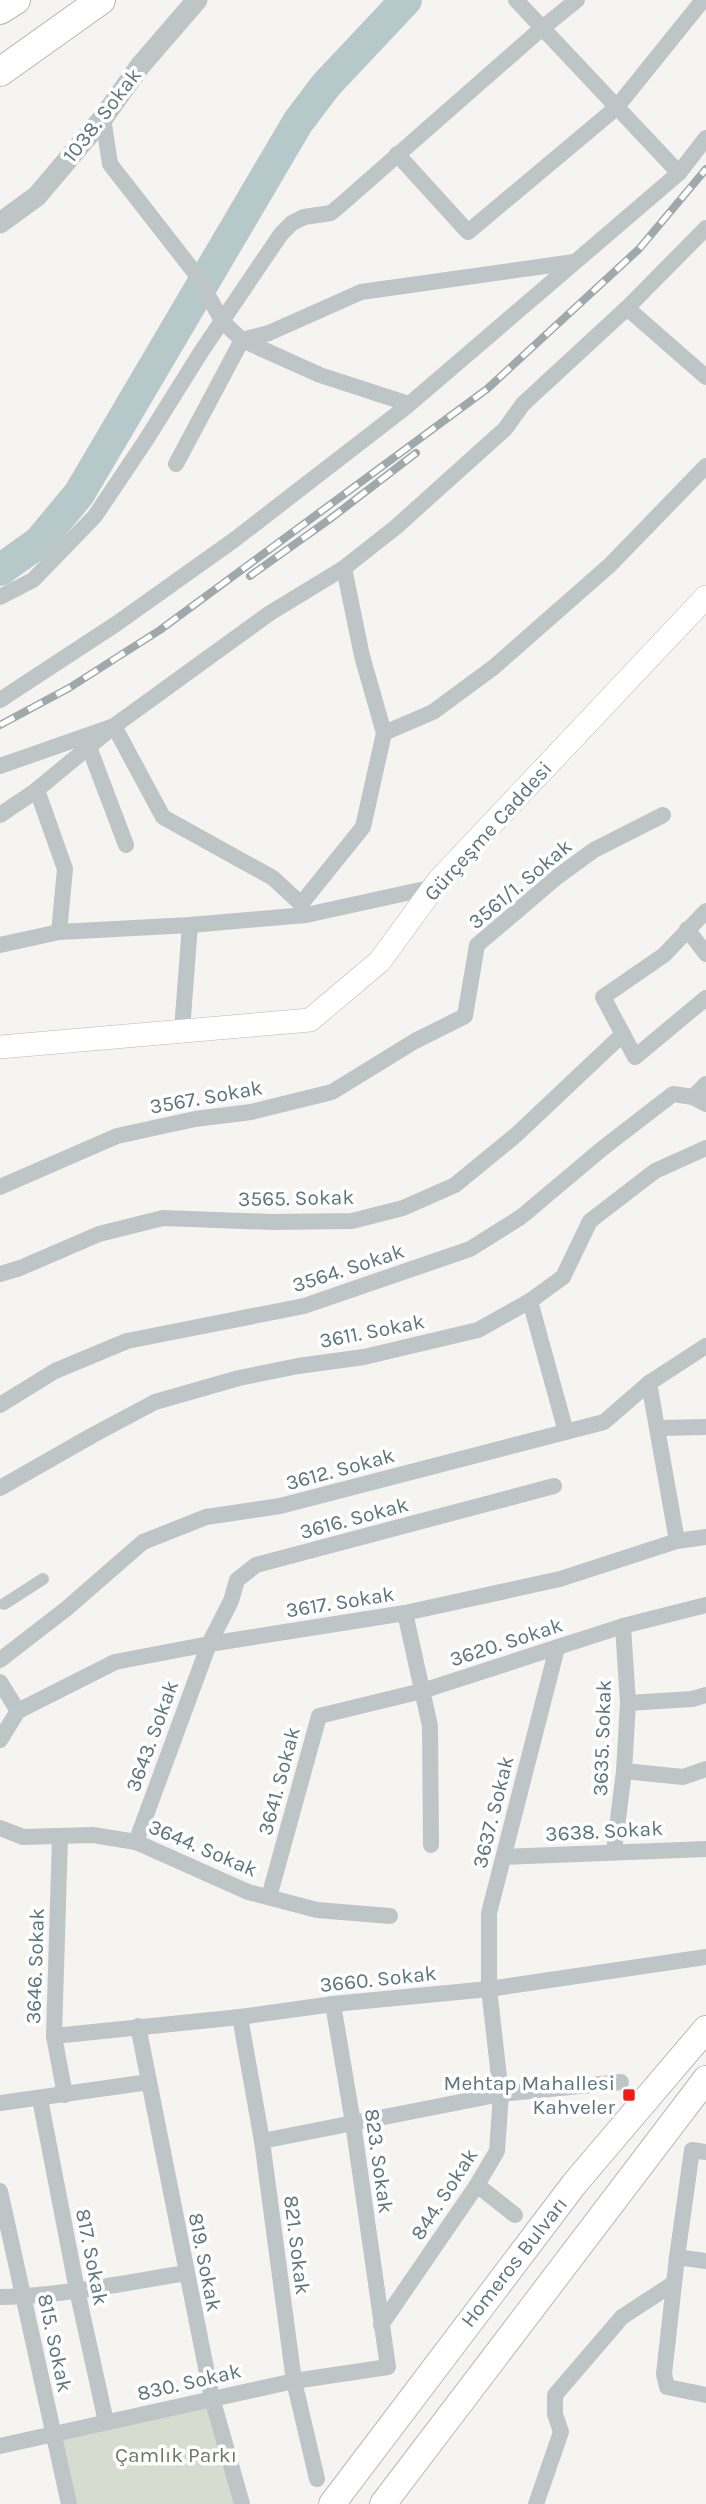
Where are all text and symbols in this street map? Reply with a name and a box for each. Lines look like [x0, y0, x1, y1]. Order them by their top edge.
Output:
street label: 1038. Sokak [58, 63, 146, 167]
street label: Gürçeşme Caddesi [419, 756, 557, 906]
street label: 3561/1. Sokak [464, 834, 577, 934]
street label: 3567. Sokak [148, 1075, 265, 1119]
street label: 3565. Sokak [238, 1185, 354, 1211]
street label: 3564. Sokak [289, 1239, 407, 1297]
street label: 3611. Sokak [317, 1309, 427, 1353]
street label: 3612. Sokak [283, 1443, 397, 1495]
street label: 3616. Sokak [297, 1492, 411, 1544]
street label: 3617. Sokak [284, 1582, 396, 1622]
street label: 3620. Sokak [447, 1612, 566, 1672]
street label: 3643. Sokak [121, 1677, 183, 1795]
street label: 3635. Sokak [588, 1679, 616, 1797]
street label: 3641. Sokak [253, 1724, 305, 1838]
street label: 3637. Sokak [467, 1753, 519, 1871]
street label: 3644. Sokak [145, 1814, 261, 1882]
street label: 3638. Sokak [545, 1816, 664, 1846]
street label: 3646. Sokak [21, 1907, 49, 2025]
street label: 3660. Sokak [319, 1961, 438, 1997]
place label: Mehtap Mahallesi Kahveler [444, 2071, 615, 2119]
marker: Mehtap Mahallesi Kahveler [621, 2087, 637, 2103]
street label: 823. Sokak [360, 2107, 398, 2215]
street label: 844. Sokak [405, 2144, 483, 2244]
street label: Homeros Bulvarı [456, 2192, 572, 2332]
street label: 821. Sokak [279, 2194, 315, 2296]
street label: 817. Sokak [71, 2207, 113, 2307]
street label: 819. Sokak [184, 2211, 226, 2314]
street label: 815. Sokak [33, 2292, 77, 2394]
street label: 830. Sokak [135, 2358, 243, 2406]
park label: Çamlık Parkı [115, 2443, 237, 2467]

